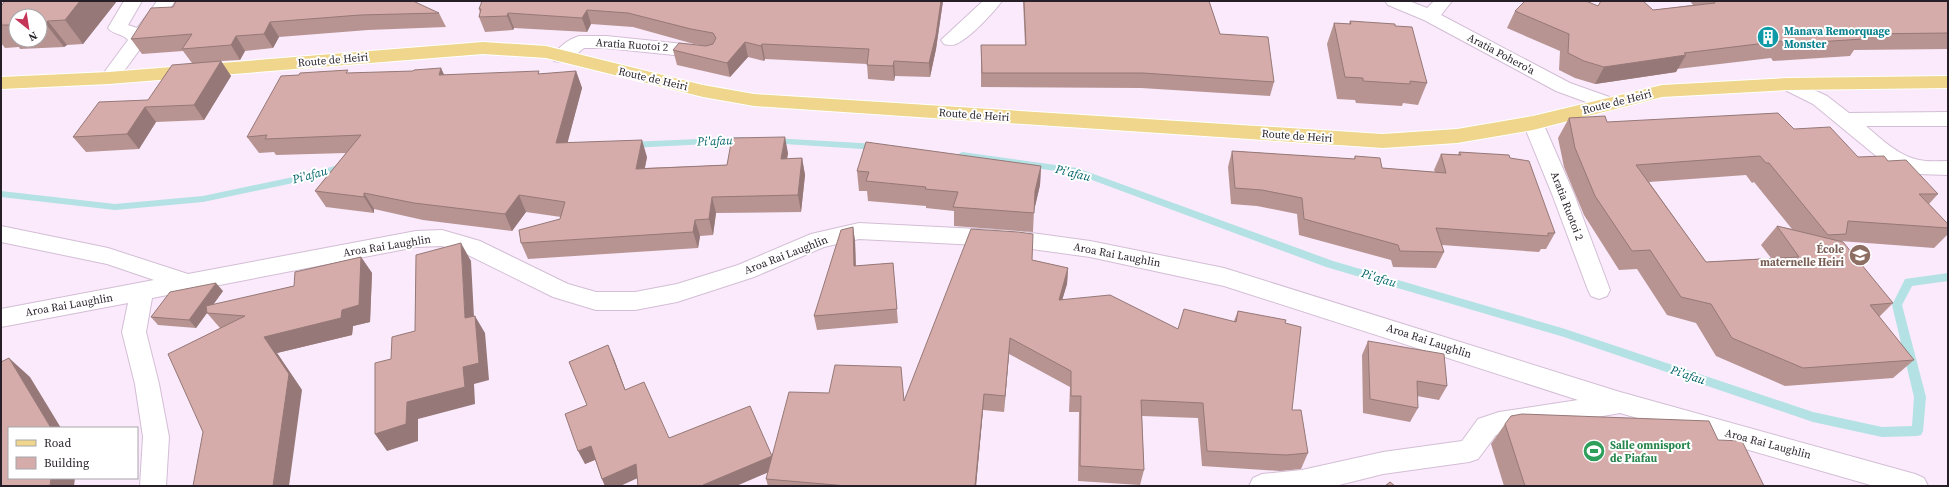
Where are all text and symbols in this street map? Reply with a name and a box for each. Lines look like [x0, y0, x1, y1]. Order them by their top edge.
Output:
north arrow [8, 8, 48, 48]
building icon: Manava Remorquage Monster [1755, 24, 1781, 50]
place label: Manava Remorquage Monster [1784, 24, 1890, 52]
text: N [26, 28, 40, 45]
street label: Aratia Pohero'a [1465, 30, 1538, 78]
street label: Aratia Ruotoi 2 [595, 35, 669, 55]
street label: Route de Heiri [297, 49, 369, 71]
street label: Route de Heiri [617, 64, 689, 94]
street label: Route de Heiri [1581, 86, 1653, 118]
street label: Route de Heiri [938, 105, 1010, 125]
street label: Route de Heiri [1261, 126, 1333, 146]
water label: Pi'afau [696, 132, 733, 150]
water label: Pi'afau [1053, 161, 1092, 185]
water label: Pi'afau [290, 163, 329, 188]
street label: Aratia Ruotoi 2 [1547, 169, 1587, 243]
street label: Aroa Rai Laughlin [342, 232, 432, 260]
street label: Aroa Rai Laughlin [742, 232, 830, 278]
street label: Aroa Rai Laughlin [1072, 239, 1162, 271]
place label: École maternelle Heiri [1760, 242, 1845, 270]
school or university icon: École maternelle Heiri [1847, 242, 1873, 268]
water label: Pi'afau [1359, 265, 1398, 291]
street label: Aroa Rai Laughlin [24, 290, 114, 320]
street label: Aroa Rai Laughlin [1385, 320, 1474, 362]
water label: Pi'afau [1668, 361, 1708, 388]
street label: Aroa Rai Laughlin [1723, 425, 1813, 463]
legend [8, 427, 138, 479]
text: Road [44, 435, 71, 451]
sports icon: Salle omnisport de Piafau [1581, 438, 1607, 464]
place label: Salle omnisport de Piafau [1610, 438, 1692, 466]
text: Building [44, 455, 89, 471]

